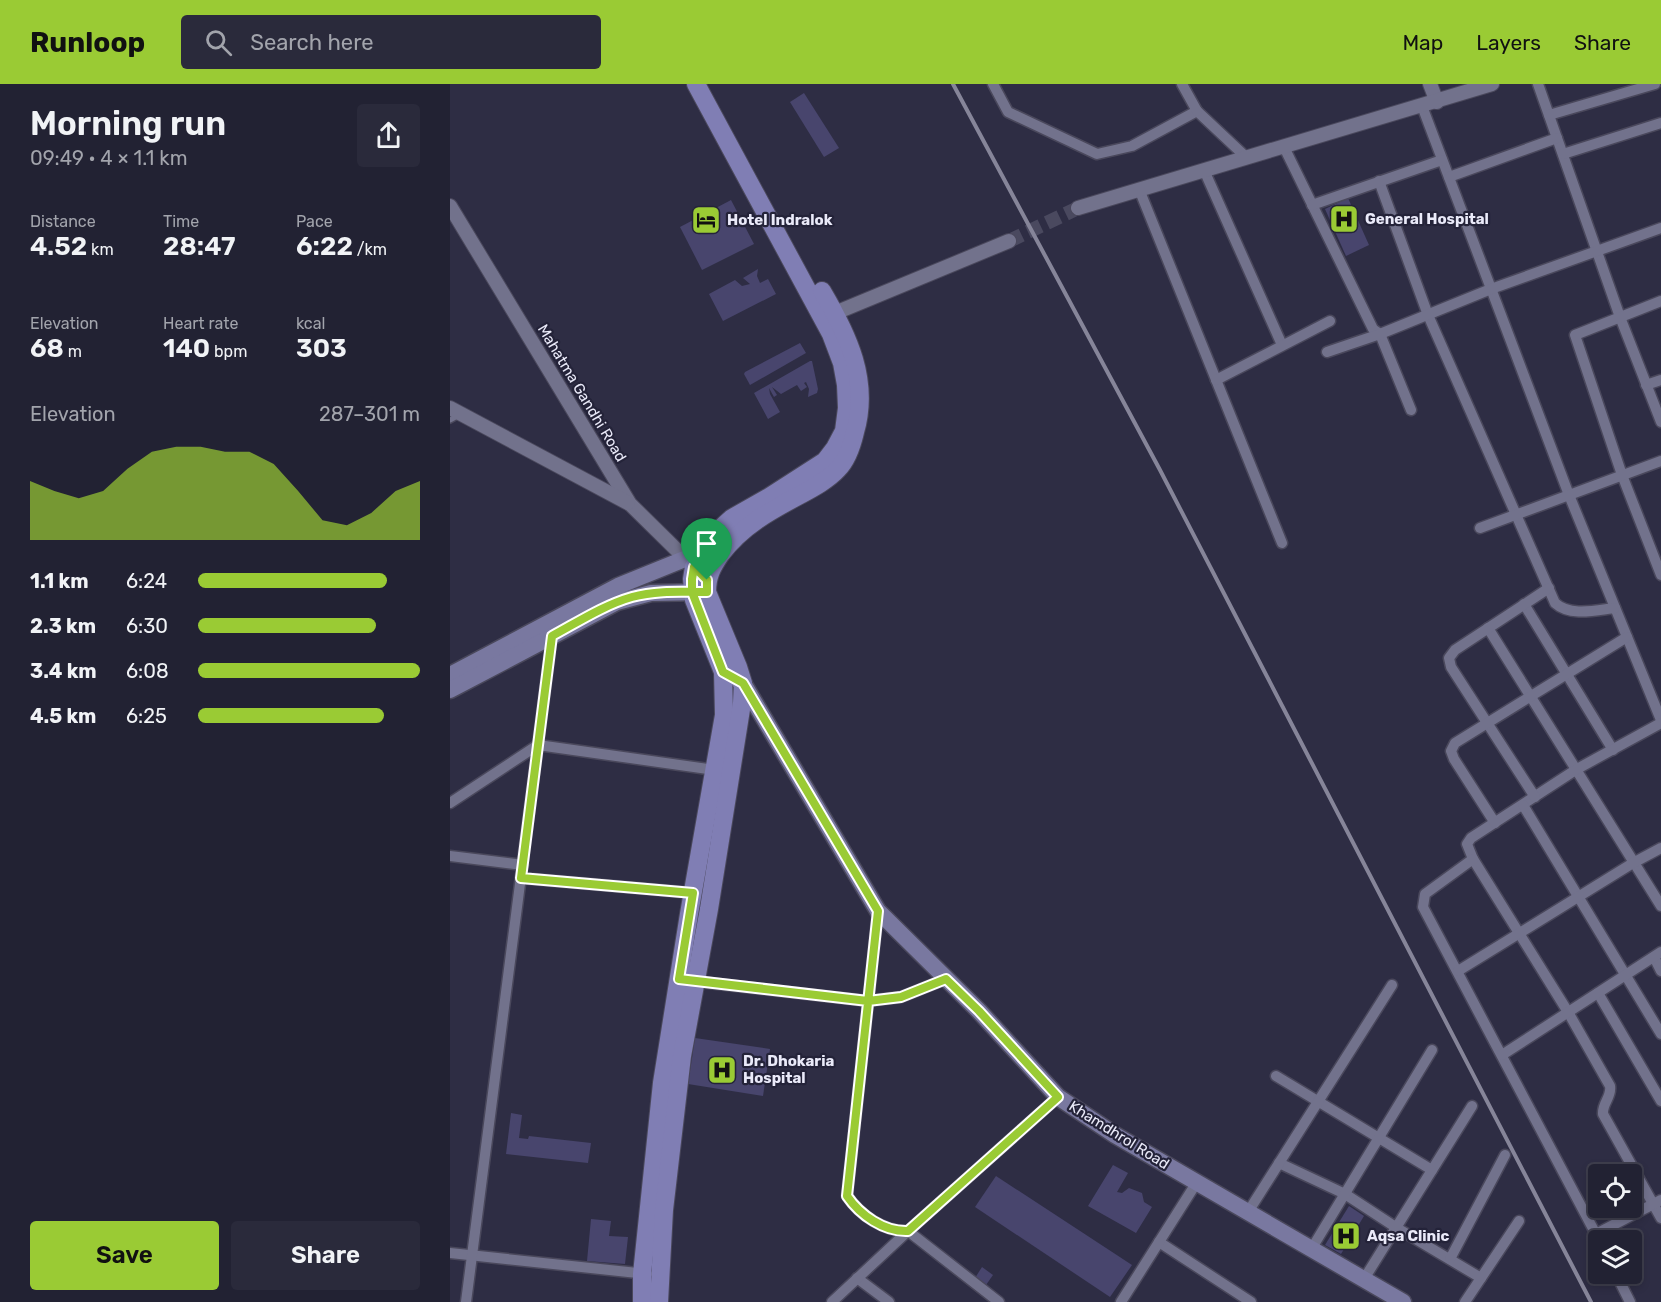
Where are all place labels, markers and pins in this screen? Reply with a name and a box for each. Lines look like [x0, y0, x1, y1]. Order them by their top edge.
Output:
hospital icon: General Hospital [1328, 203, 1360, 235]
hotel icon: Hotel Indralok [690, 204, 722, 236]
place label: General Hospital [1365, 210, 1489, 228]
place label: Hotel Indralok [727, 211, 833, 229]
pin [681, 518, 732, 580]
place label: Dr. Dhokaria Hospital [743, 1052, 834, 1087]
hospital icon: Dr. Dhokaria Hospital [706, 1054, 738, 1086]
hospital icon: Aqsa Clinic [1330, 1220, 1362, 1252]
place label: Aqsa Clinic [1367, 1227, 1450, 1245]

